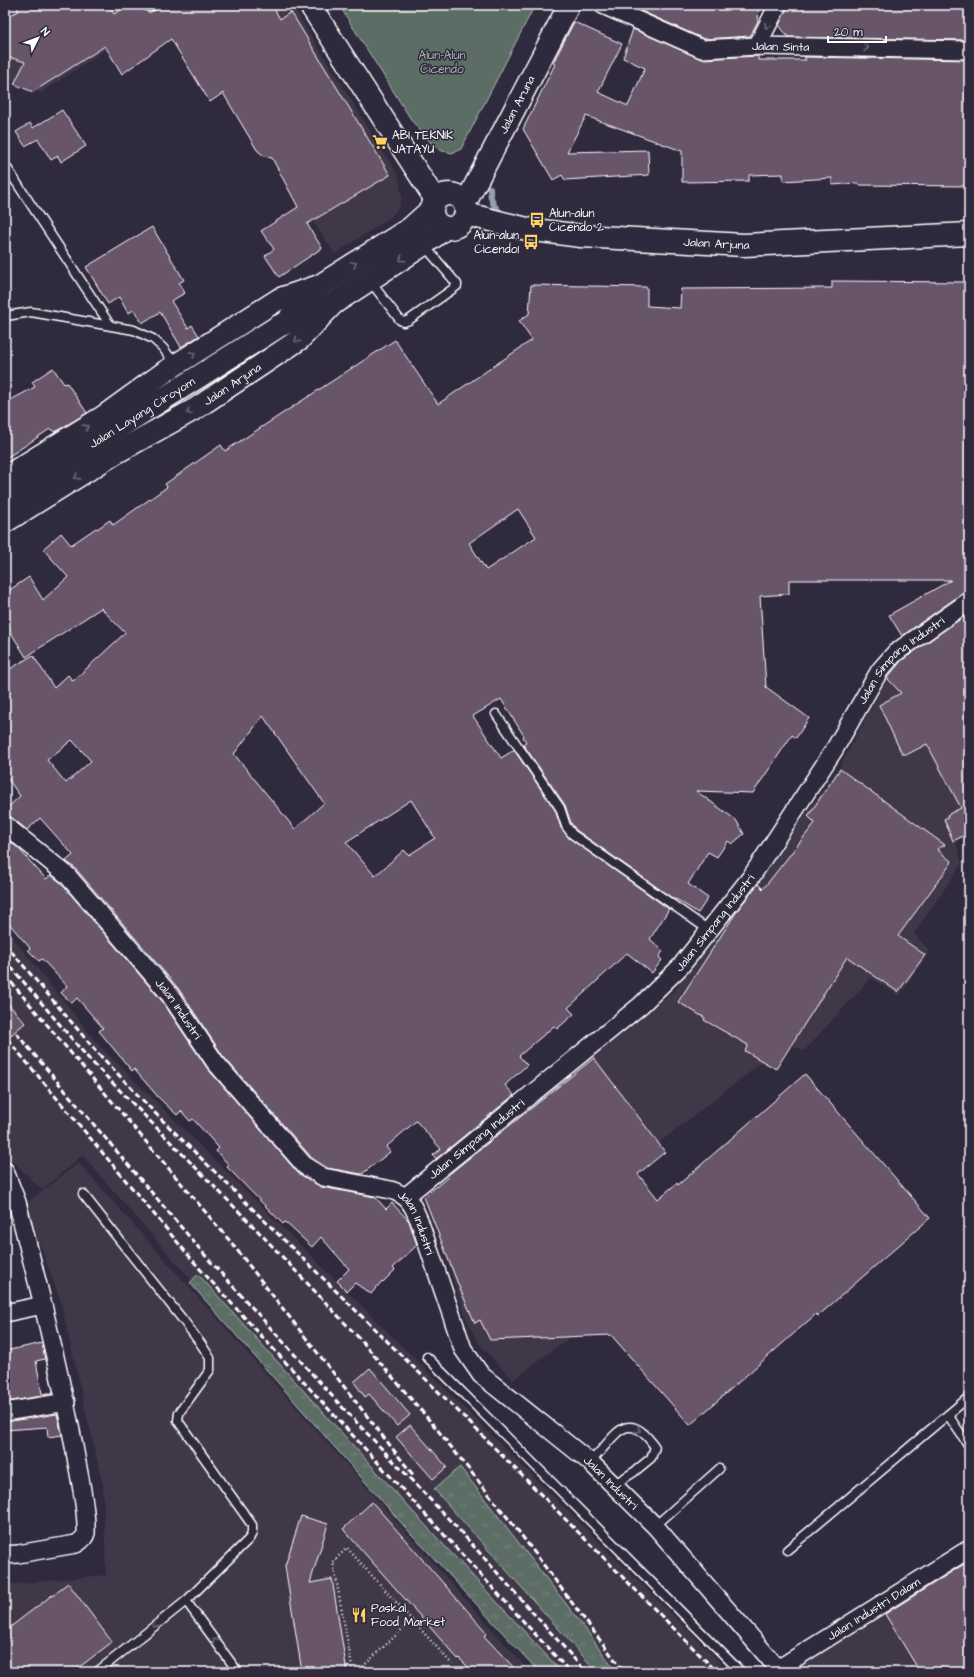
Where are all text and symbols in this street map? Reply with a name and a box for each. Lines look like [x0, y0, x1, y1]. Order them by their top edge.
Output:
north arrow [18, 18, 58, 58]
scale bar [828, 18, 886, 44]
one-way arrow [764, 21, 772, 29]
text: N [37, 24, 53, 39]
text: 20 m [834, 24, 863, 41]
street label: Jalan Sinta [751, 37, 810, 55]
one-way arrow [863, 44, 869, 52]
park label: Alun-Alun Cicendo [418, 47, 466, 78]
street label: Jalan Aruna [495, 73, 539, 137]
place label: ABI TEKNIK JATAYU [392, 127, 454, 158]
supermarket icon: ABI TEKNIK JATAYU [371, 133, 389, 151]
place label: Alun-alun Cicendo 2 [549, 205, 604, 236]
bus stop icon: Alun-alun Cicendo 2 [528, 211, 546, 229]
place label: Alun-alun Cicendo1 [474, 227, 519, 258]
bus stop icon: Alun-alun Cicendo1 [522, 233, 540, 251]
street label: Jalan Arjuna [683, 233, 750, 254]
one-way arrow [399, 254, 406, 262]
one-way arrow [350, 262, 357, 269]
one-way arrow [295, 335, 302, 342]
one-way arrow [189, 351, 196, 359]
street label: Jalan Arjuna [200, 359, 264, 409]
street label: Jalan Layang Ciroyom [86, 372, 199, 452]
one-way arrow [186, 408, 193, 415]
one-way arrow [82, 425, 89, 432]
one-way arrow [74, 473, 81, 480]
street label: Jalan Simpang Industri [854, 612, 948, 707]
street label: Jalan Simpang Industri [672, 871, 759, 975]
street label: Jalan Industri [151, 975, 206, 1043]
street label: Jalan Simpang Industri [425, 1095, 528, 1183]
street label: Jalan Industri [394, 1186, 439, 1257]
one-way arrow [634, 1425, 641, 1433]
street label: Jalan Industri [580, 1452, 642, 1514]
street label: Jalan Industri Dalam [824, 1573, 924, 1644]
place label: Paskal Food Market [371, 1600, 445, 1631]
restaurant icon: Paskal Food Market [350, 1606, 368, 1624]
one-way arrow [153, 1621, 160, 1628]
one-way arrow [213, 1638, 220, 1645]

